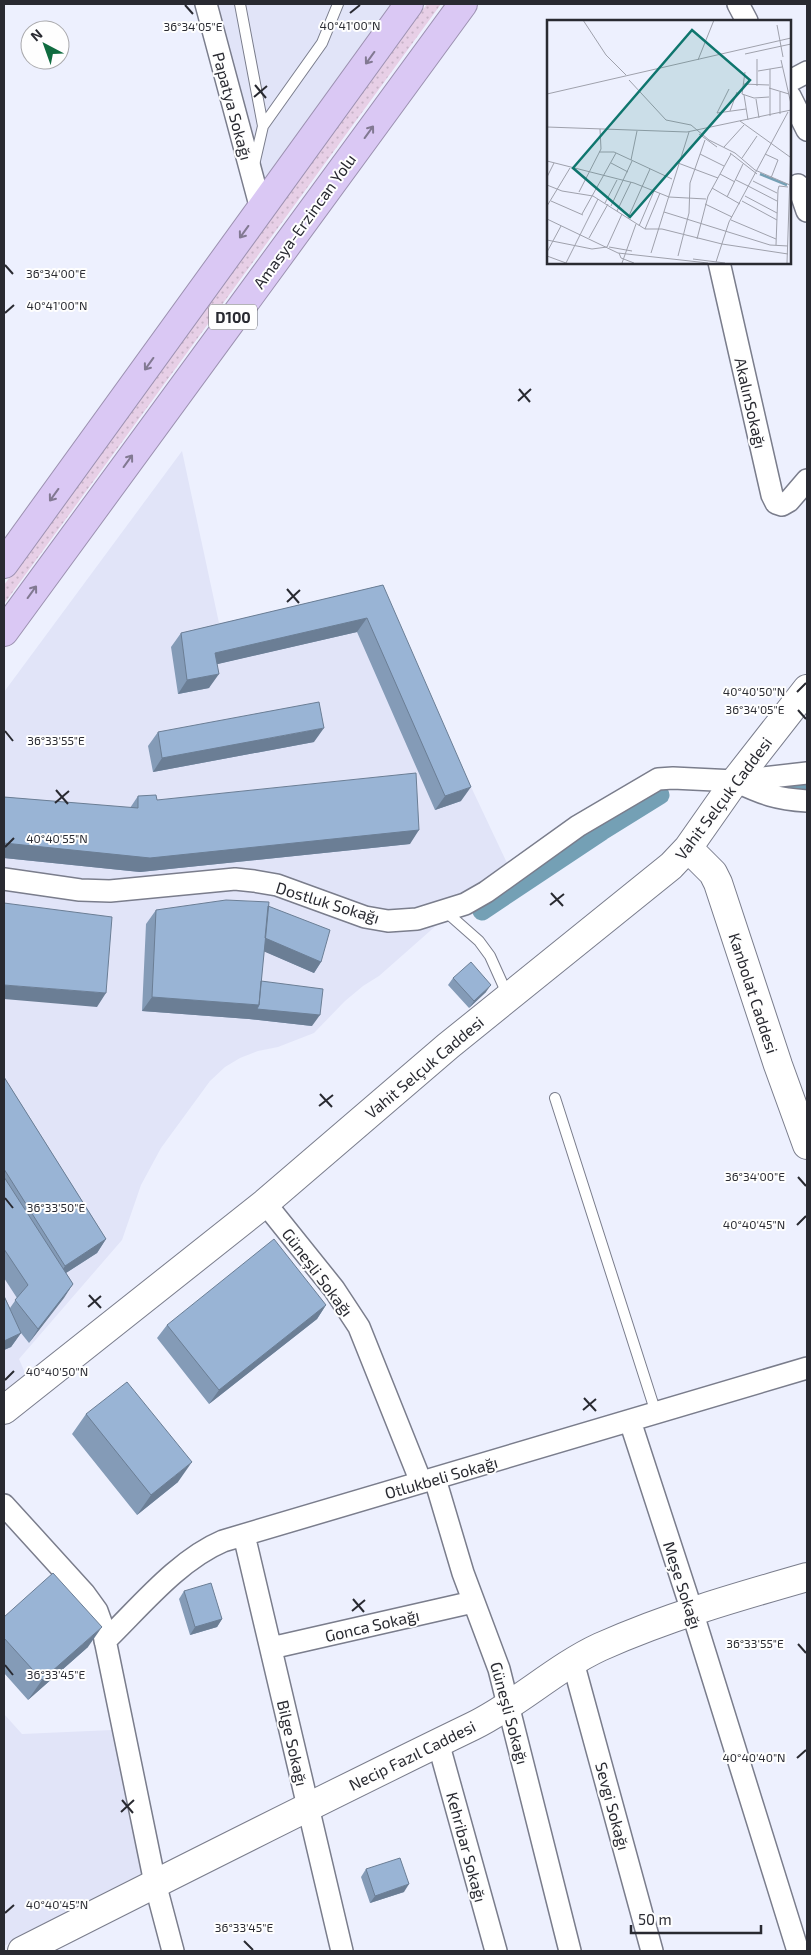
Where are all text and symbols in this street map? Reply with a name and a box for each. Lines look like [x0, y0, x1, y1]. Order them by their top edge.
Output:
text: 40°41'00"N [320, 18, 380, 32]
text: 36°34'05"E [163, 19, 223, 33]
north arrow [20, 20, 70, 70]
inset map [547, 20, 791, 264]
text: N [27, 25, 46, 45]
street label: Papatya Sokağı [209, 50, 257, 162]
one-way arrow [365, 50, 375, 64]
one-way arrow [363, 126, 374, 139]
street label: Amasya-Erzincan Yolu [249, 150, 359, 292]
one-way arrow [239, 225, 249, 239]
text: 36°34'00"E [26, 266, 86, 280]
text: 40°41'00"N [27, 298, 87, 312]
road number: D100 [209, 304, 257, 330]
street label: AkalınSokağı [731, 356, 771, 450]
one-way arrow [144, 357, 154, 371]
one-way arrow [123, 454, 133, 468]
one-way arrow [49, 488, 59, 502]
one-way arrow [27, 586, 38, 599]
text: 40°40'50"N [723, 684, 785, 698]
text: 36°34'05"E [725, 702, 785, 716]
text: 36°33'55"E [27, 733, 85, 747]
street label: Vahit Selçuk Caddesi [671, 733, 776, 864]
text: 40°40'55"N [26, 831, 88, 845]
street label: Dostluk Sokağı [274, 877, 382, 927]
street label: Kanbolat Caddesi [726, 930, 782, 1056]
street label: Vahit Selçuk Caddesi [361, 1012, 488, 1123]
text: 36°34'00"E [725, 1169, 785, 1183]
text: 36°33'50"E [27, 1200, 85, 1214]
text: 40°40'45"N [723, 1217, 785, 1231]
street label: Güneşli Sokağı [278, 1224, 357, 1320]
text: 40°40'50"N [26, 1364, 88, 1378]
street label: Otlukbeli Sokağı [382, 1452, 500, 1502]
street label: Meşe Sokağı [659, 1539, 706, 1631]
street label: Gonca Sokağı [323, 1605, 421, 1645]
text: 36°33'55"E [726, 1636, 784, 1650]
street label: Güneşli Sokağı [486, 1660, 533, 1767]
text: 36°33'45"E [27, 1667, 85, 1681]
street label: Bilge Sokağı [274, 1698, 312, 1788]
street label: Necip Fazıl Caddesi [346, 1716, 478, 1794]
text: 40°40'40"N [722, 1750, 786, 1764]
street label: Sevgi Sokağı [592, 1760, 634, 1852]
street label: Kehribar Sokağı [443, 1790, 491, 1904]
text: 40°40'45"N [26, 1897, 88, 1911]
scale bar [631, 1902, 761, 1934]
text: 50 m [638, 1910, 672, 1928]
text: 36°33'45"E [215, 1920, 273, 1934]

